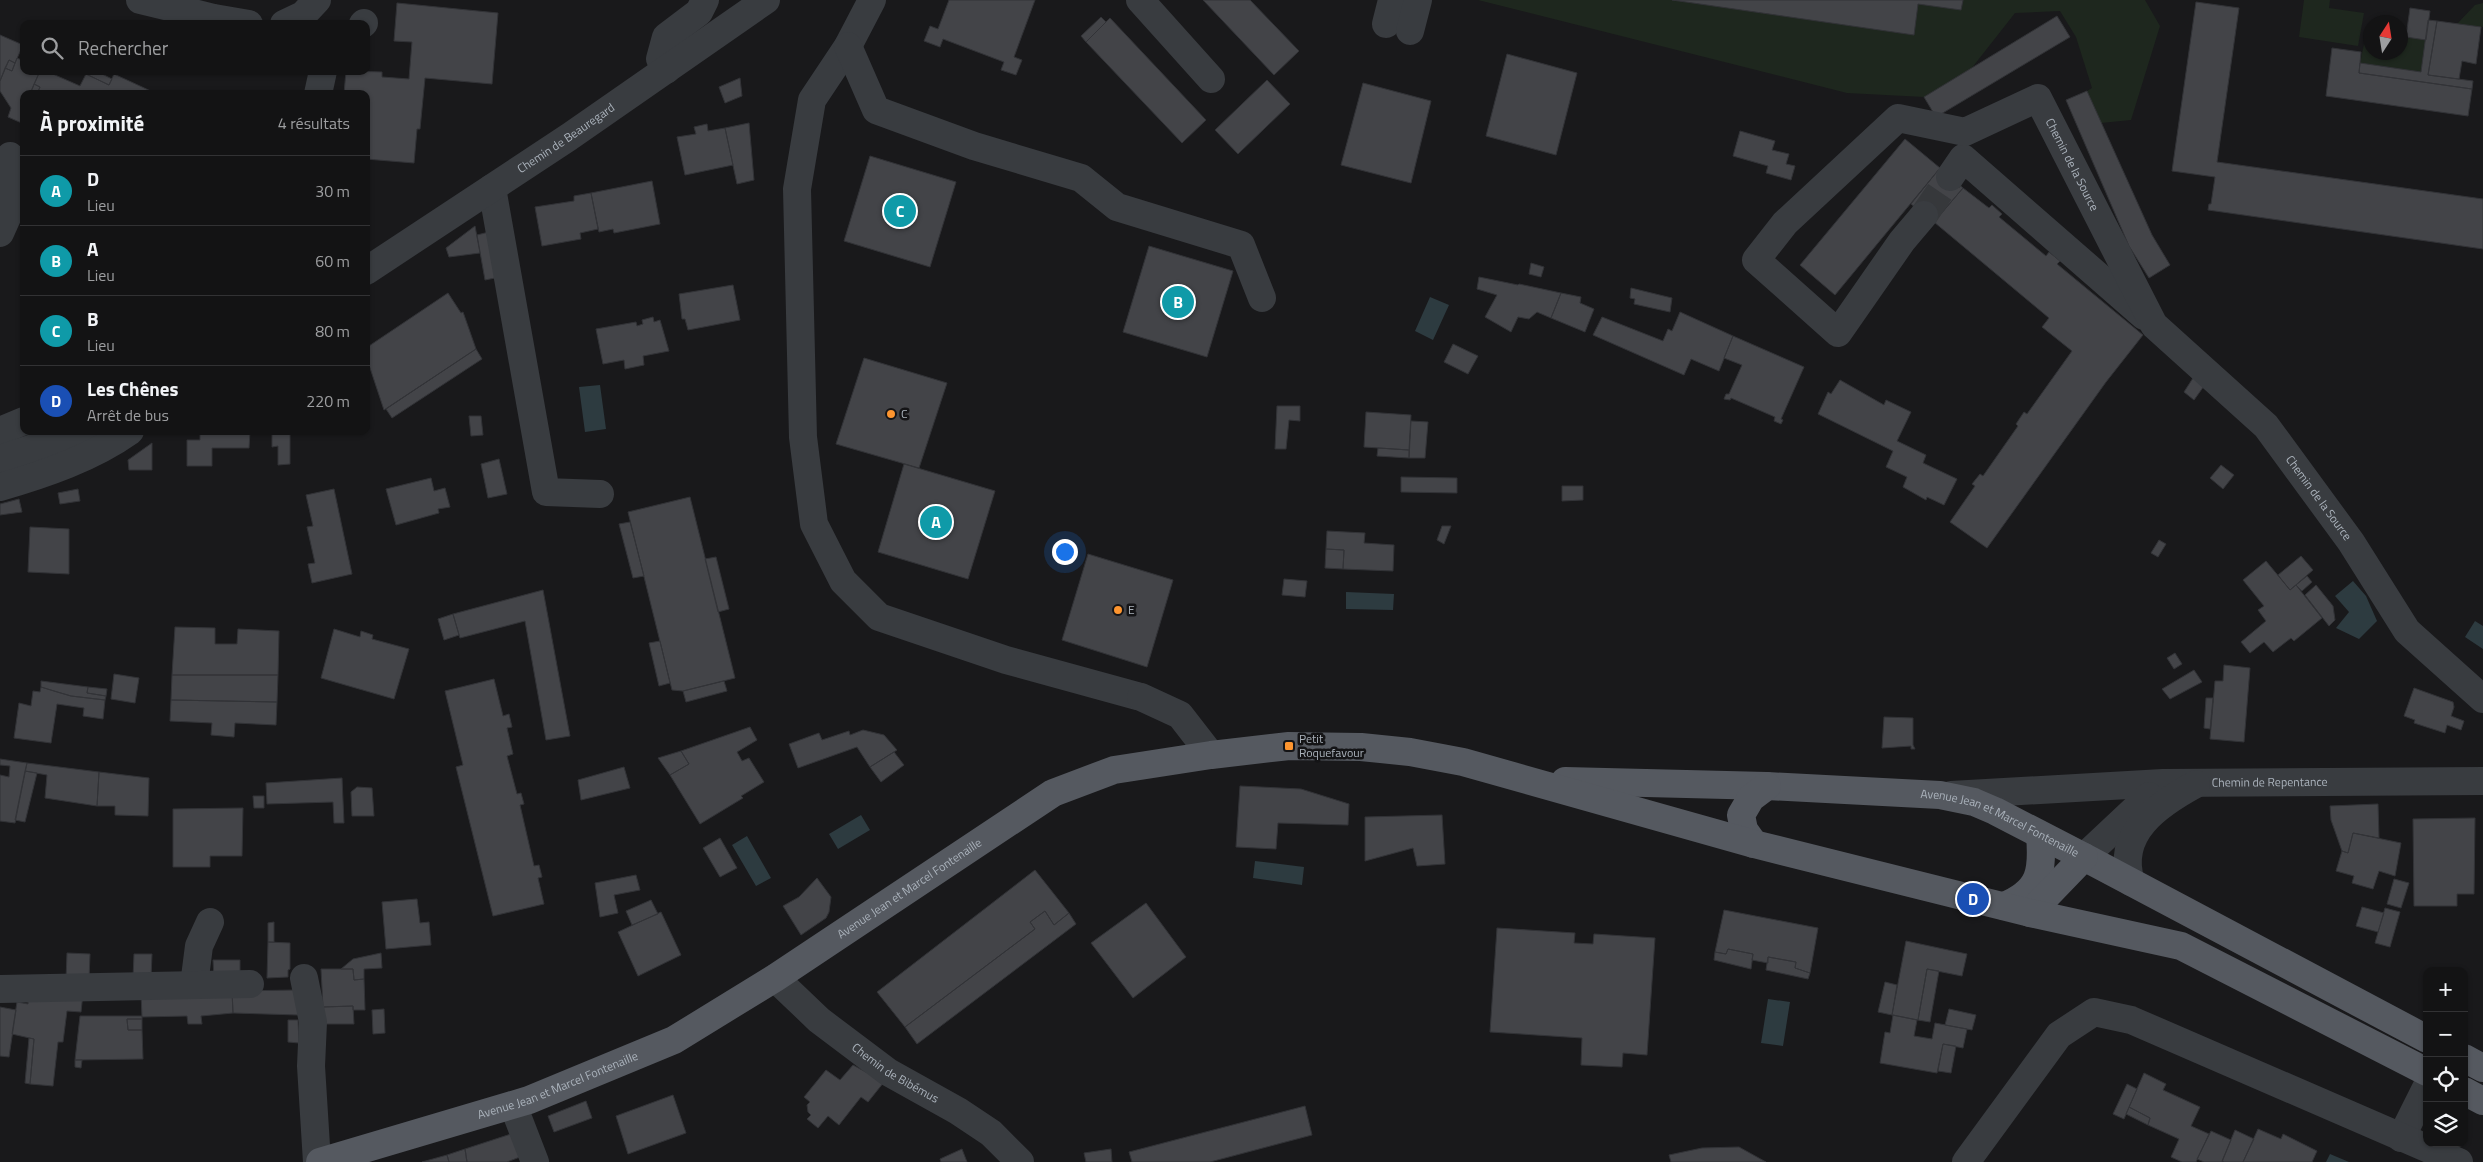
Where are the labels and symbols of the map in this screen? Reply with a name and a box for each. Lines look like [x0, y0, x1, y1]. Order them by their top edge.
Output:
north arrow [2363, 15, 2408, 60]
street label: Chemin de Beauregard [513, 98, 618, 178]
street label: Chemin de la Source [2041, 115, 2104, 214]
pin: C [884, 192, 916, 230]
pin: B [1162, 283, 1194, 321]
place label: C [901, 404, 908, 423]
marker: C [885, 408, 897, 420]
street label: Chemin de la Source [2281, 451, 2357, 544]
pin: A [920, 503, 952, 541]
your location [1052, 539, 1078, 565]
place label: E [1128, 600, 1135, 619]
marker: E [1112, 604, 1124, 616]
place label: Petit Roquefavour [1299, 729, 1364, 762]
marker: Petit Roquefavour [1283, 740, 1295, 752]
street label: Chemin de Repentance [2212, 772, 2328, 792]
street label: Avenue Jean et Marcel Fontenaille [1920, 784, 2083, 862]
street label: Avenue Jean et Marcel Fontenaille [833, 833, 985, 943]
pin: D [1957, 880, 1989, 918]
street label: Chemin de Bibémus [848, 1038, 943, 1108]
street label: Avenue Jean et Marcel Fontenaille [475, 1046, 641, 1124]

